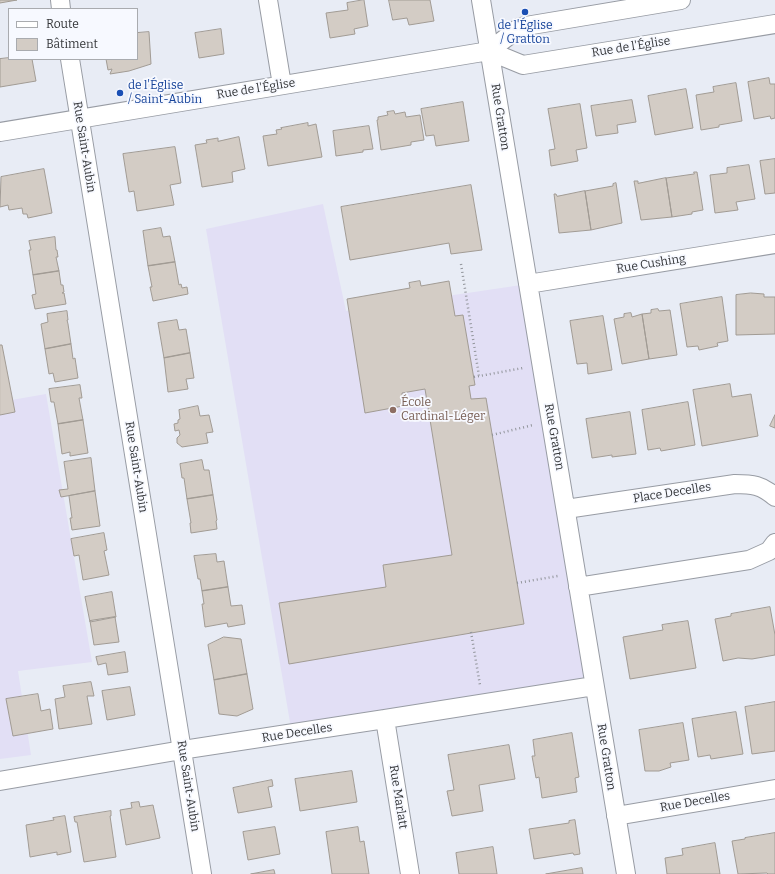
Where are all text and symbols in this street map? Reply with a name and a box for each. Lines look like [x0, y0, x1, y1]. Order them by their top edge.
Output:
marker: de l'Église / Gratton [520, 7, 530, 17]
legend [8, 8, 138, 60]
text: Route [46, 17, 79, 31]
place label: de l'Église / Gratton [497, 19, 553, 47]
street label: Rue de l'Église [591, 34, 671, 60]
text: Bâtiment [46, 37, 98, 51]
street label: Rue de l'Église [216, 76, 296, 102]
place label: de l'Église / Saint-Aubin [128, 79, 202, 107]
street label: Rue Gratton [488, 83, 512, 151]
marker: de l'Église / Saint-Aubin [115, 88, 125, 98]
street label: Rue Saint-Aubin [70, 100, 98, 194]
street label: Rue Cushing [615, 251, 687, 277]
place label: École Cardinal-Léger [401, 396, 485, 424]
street label: Rue Gratton [541, 403, 567, 471]
marker: École Cardinal-Léger [388, 405, 398, 415]
street label: Rue Saint-Aubin [122, 420, 150, 514]
street label: Place Decelles [632, 480, 712, 506]
street label: Rue Decelles [261, 720, 333, 746]
street label: Rue Gratton [594, 723, 618, 791]
street label: Rue Saint-Aubin [174, 739, 202, 833]
street label: Rue Marlatt [386, 764, 410, 830]
street label: Rue Decelles [659, 789, 731, 815]

